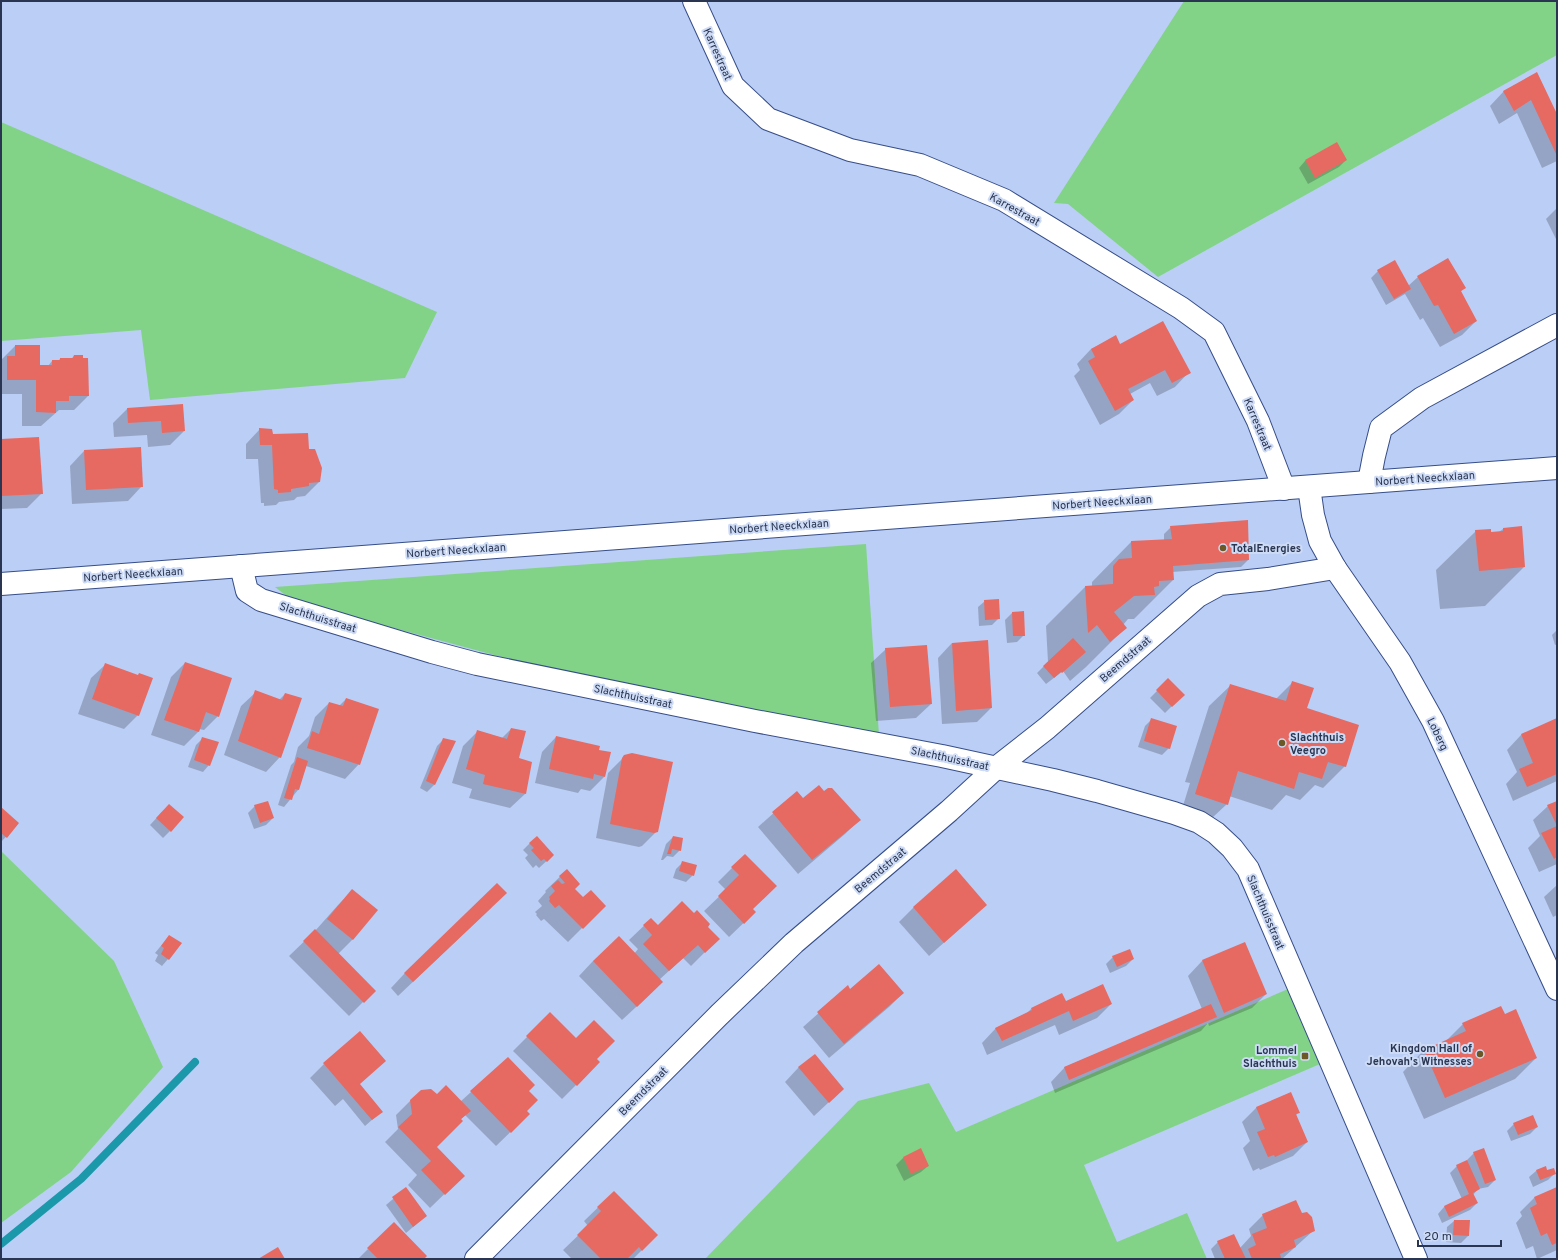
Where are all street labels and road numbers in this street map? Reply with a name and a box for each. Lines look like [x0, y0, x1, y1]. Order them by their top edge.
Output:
street label: Karrestraat [699, 26, 735, 83]
street label: Karrestraat [987, 190, 1042, 229]
street label: Karrestraat [1240, 396, 1274, 453]
street label: Norbert Neeckxlaan [1375, 469, 1475, 489]
street label: Norbert Neeckxlaan [1052, 493, 1152, 513]
street label: Norbert Neeckxlaan [729, 517, 829, 537]
street label: Norbert Neeckxlaan [406, 541, 506, 561]
street label: Norbert Neeckxlaan [83, 565, 183, 585]
street label: Slachthuisstraat [278, 600, 358, 636]
street label: Beemdstraat [1097, 634, 1154, 686]
street label: Slachthuisstraat [592, 682, 673, 712]
street label: Loberg [1423, 716, 1451, 753]
street label: Slachthuisstraat [909, 744, 990, 774]
street label: Beemdstraat [852, 845, 909, 897]
street label: Slachthuisstraat [1243, 873, 1287, 952]
street label: Beemdstraat [616, 1064, 671, 1119]

